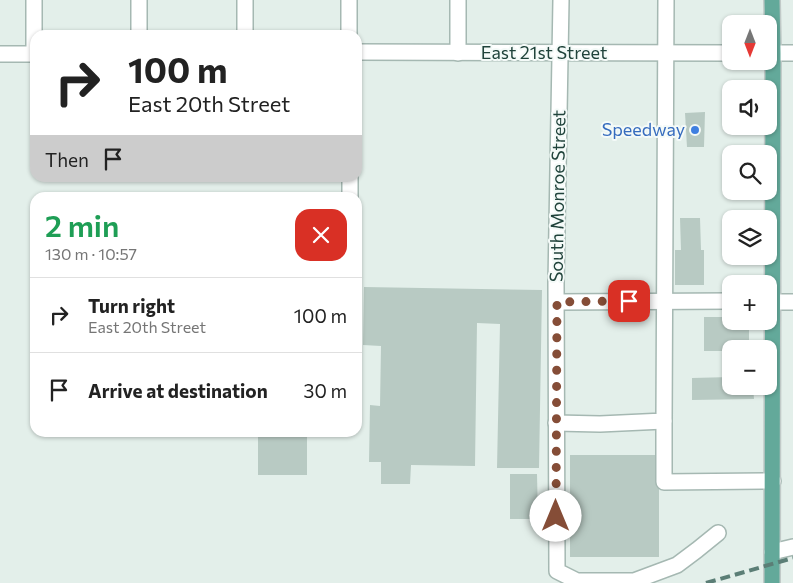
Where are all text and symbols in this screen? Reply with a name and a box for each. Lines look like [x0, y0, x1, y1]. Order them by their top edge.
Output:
north arrow [722, 15, 778, 70]
map controls [722, 15, 777, 395]
street label: East 21st Street [481, 41, 607, 63]
text: 100 m [128, 47, 228, 90]
icon: right [45, 50, 110, 115]
button: sound [722, 80, 777, 135]
text: East 20th Street [128, 90, 290, 117]
street label: South Monroe Street [544, 110, 570, 282]
place label: Speedway [602, 118, 685, 140]
marker: Speedway [689, 124, 701, 136]
icon: arrive [99, 145, 127, 173]
button: search [722, 145, 777, 200]
text: Then [45, 148, 89, 171]
text: 2 min [45, 206, 119, 243]
button: close [295, 209, 347, 261]
button: layers [722, 210, 777, 265]
text: 130 m · 10:57 [45, 244, 137, 263]
button: + [722, 275, 777, 330]
pin [608, 280, 650, 322]
icon: arrive [615, 287, 643, 315]
text: Turn right [88, 294, 175, 317]
icon: right [45, 301, 73, 329]
text: 100 m [294, 304, 347, 327]
text: East 20th Street [88, 317, 206, 336]
button: − [722, 340, 777, 395]
icon: arrive [45, 376, 73, 404]
text: Arrive at destination [88, 379, 268, 402]
text: 30 m [304, 379, 347, 402]
position arrow [529, 489, 581, 541]

